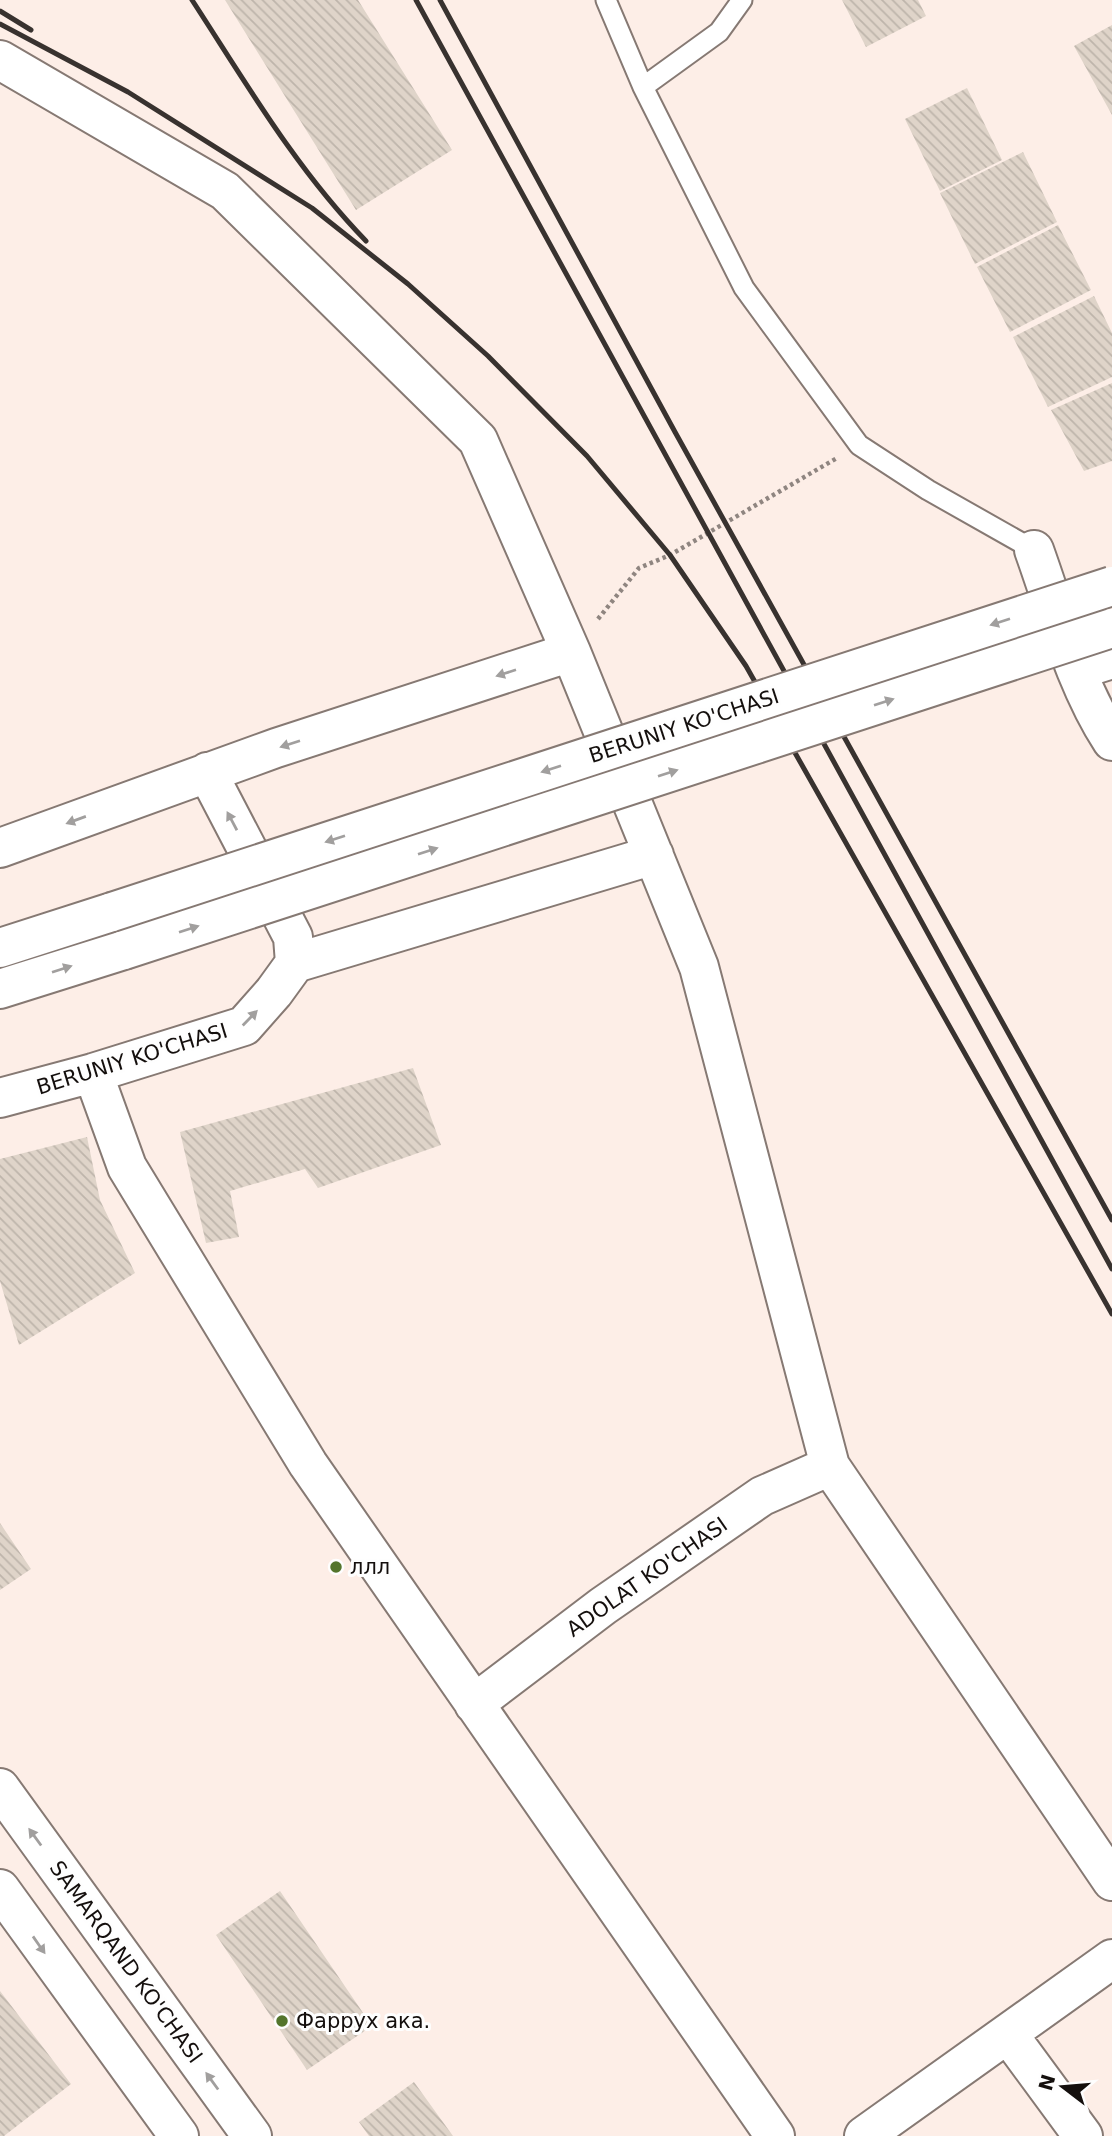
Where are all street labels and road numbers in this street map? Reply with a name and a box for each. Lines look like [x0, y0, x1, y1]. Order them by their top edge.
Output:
street label: BERUNIY KO'CHASI [586, 684, 782, 768]
street label: BERUNIY KO'CHASI [34, 1019, 230, 1099]
street label: ADOLAT KO'CHASI [562, 1512, 732, 1642]
street label: SAMARQAND KO'CHASI [45, 1856, 207, 2068]

